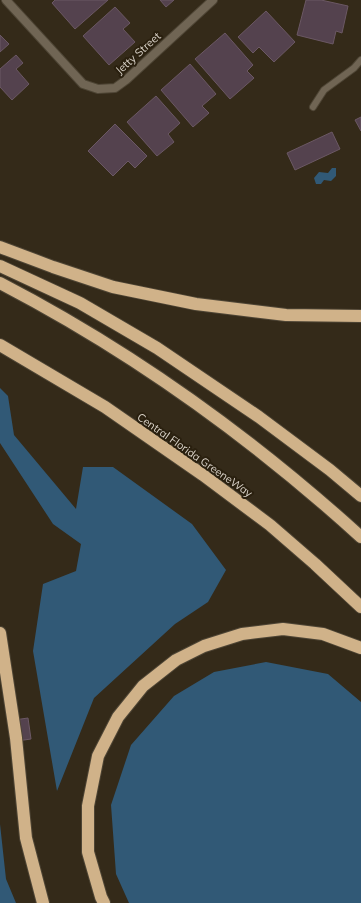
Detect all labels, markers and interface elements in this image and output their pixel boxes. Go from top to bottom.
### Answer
street label: Jetty Street [112,29,164,77]
street label: Central Florida GreeneWay [135,410,255,500]

